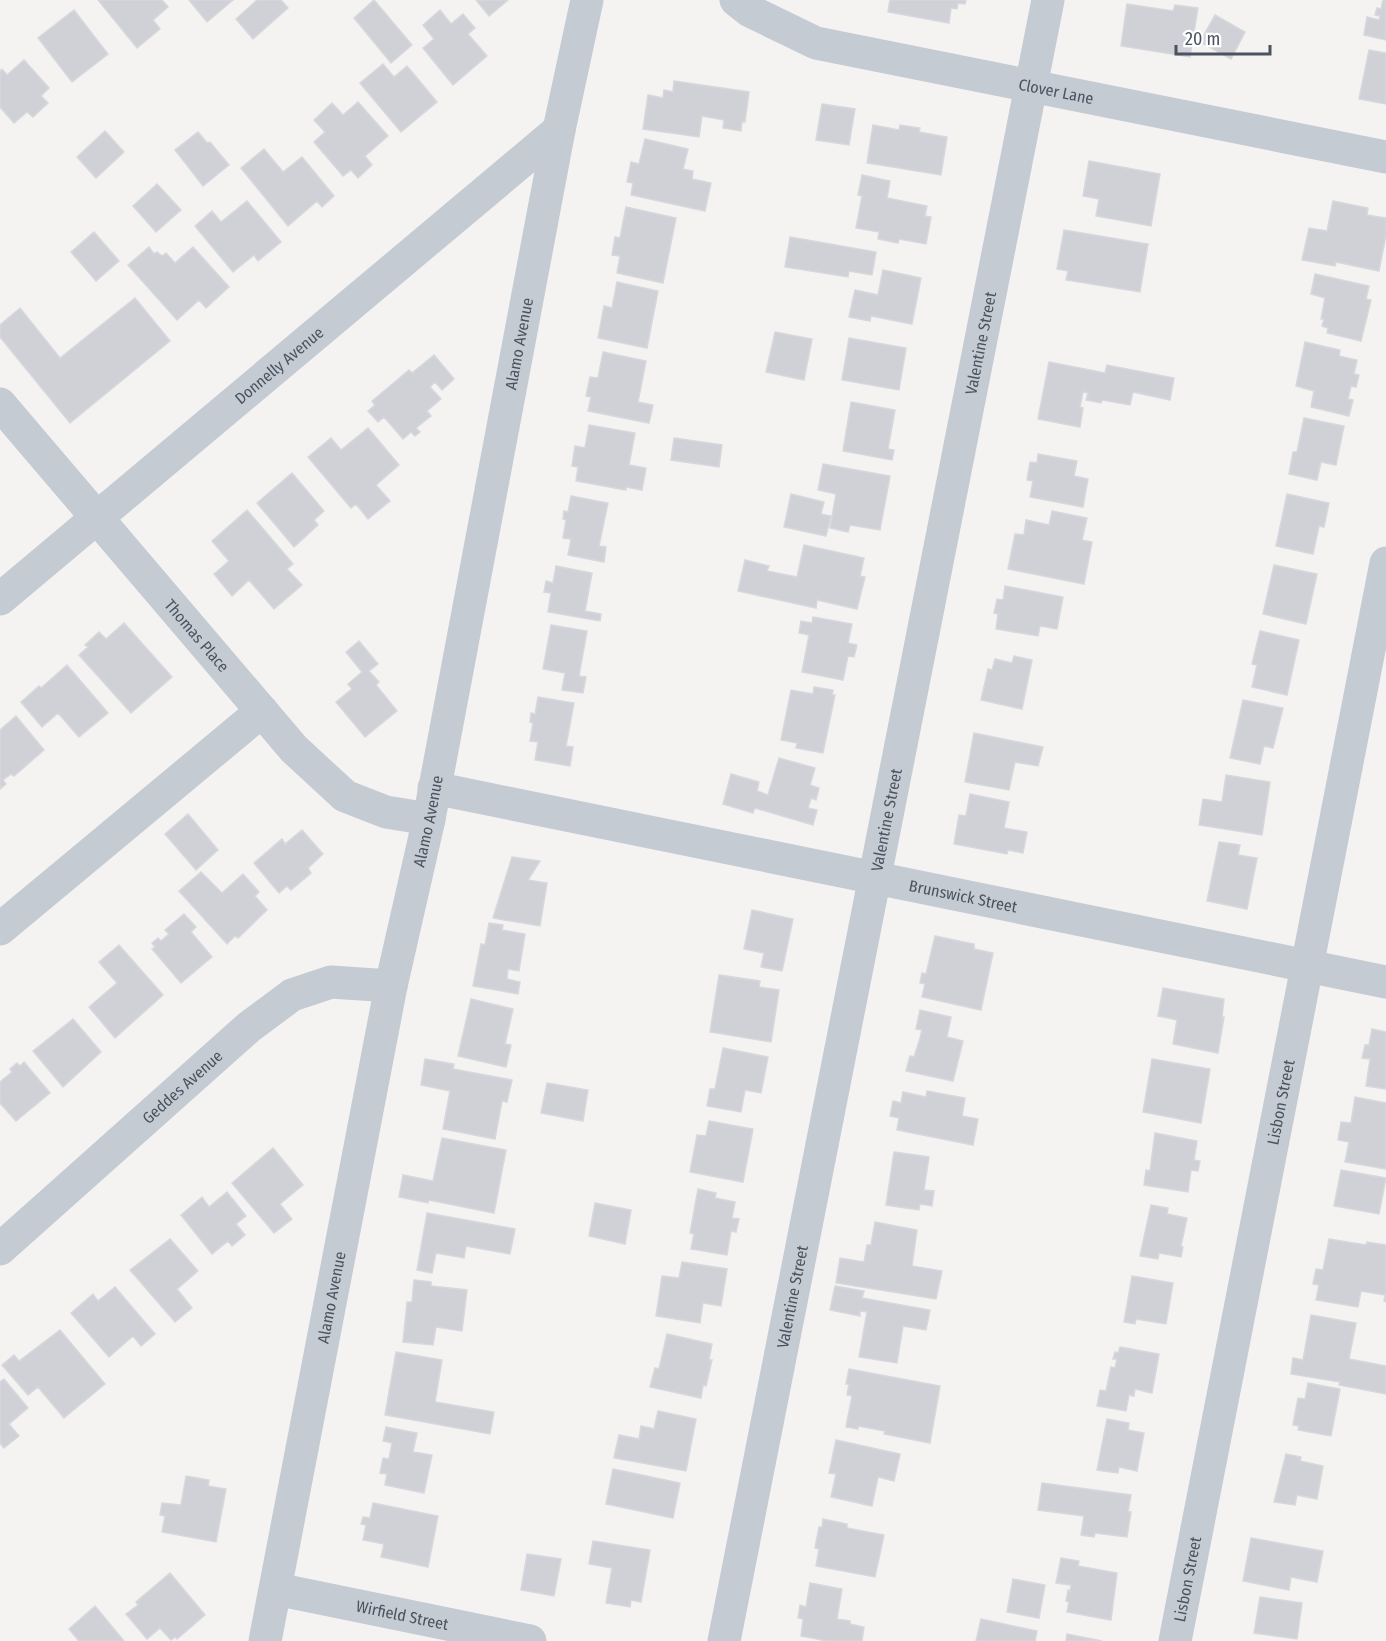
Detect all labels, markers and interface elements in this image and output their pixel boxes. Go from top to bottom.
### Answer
scale bar [1176,18,1270,56]
text: 20 m [1185,28,1220,50]
street label: Clover Lane [1017,75,1095,108]
street label: Valentine Street [961,289,1000,396]
street label: Alamo Avenue [501,296,537,391]
street label: Donnelly Avenue [231,323,327,408]
street label: Thomas Place [161,595,233,676]
street label: Valentine Street [867,766,906,873]
street label: Alamo Avenue [409,774,447,869]
street label: Brunswick Street [907,876,1020,917]
street label: Geddes Avenue [138,1046,226,1128]
street label: Lisbon Street [1263,1057,1299,1147]
street label: Valentine Street [773,1243,812,1350]
street label: Alamo Avenue [313,1250,350,1345]
street label: Lisbon Street [1170,1534,1205,1624]
street label: Wirfield Street [354,1597,451,1634]

